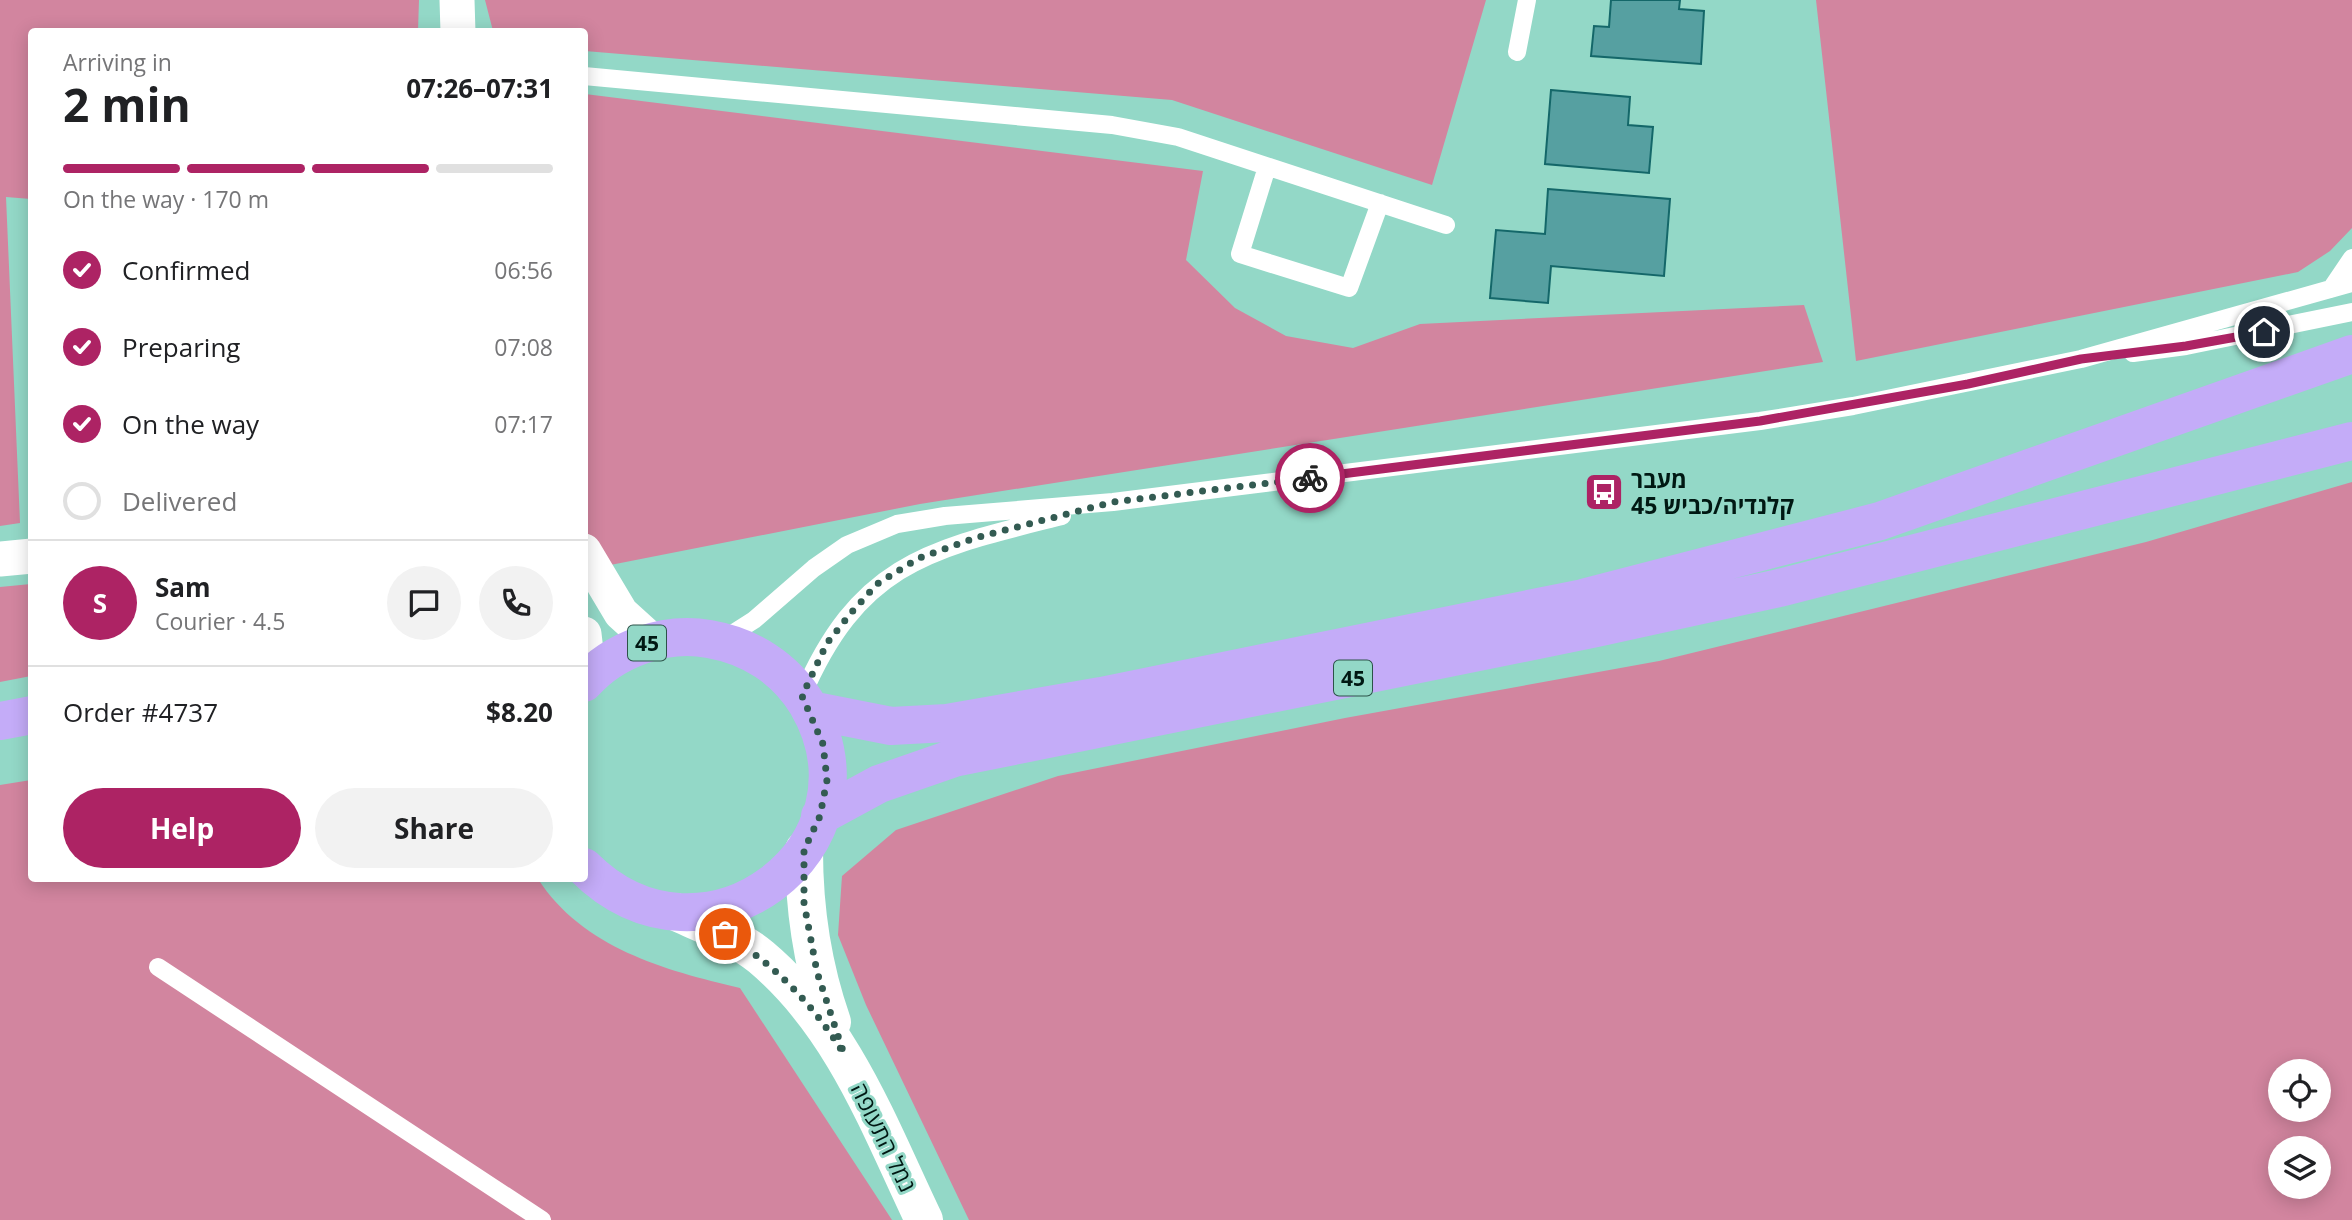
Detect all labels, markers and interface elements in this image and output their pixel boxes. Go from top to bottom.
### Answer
text: Arriving in [63,46,172,78]
text: 07:26–07:31 [406,70,553,106]
text: 2 min [63,73,191,135]
text: On the way · 170 m [63,183,269,215]
icon: check [63,251,101,289]
text: Confirmed [122,252,250,288]
text: 06:56 [494,254,553,286]
pin [2234,302,2294,362]
icon: home [2245,313,2283,351]
icon: check [63,328,101,366]
text: Preparing [122,329,240,365]
text: 07:08 [494,331,553,363]
icon: check [63,405,101,443]
text: On the way [122,406,259,442]
text: 07:17 [494,408,553,440]
courier [1275,443,1345,513]
icon: bike [1291,459,1329,497]
place label: מעבר קלנדיה/כביש 45 [1631,463,1794,521]
bus stop icon: מעבר קלנדיה/כביש 45 [1583,471,1625,513]
text: Delivered [122,483,237,519]
button: chat [387,566,461,640]
button: phone [479,566,553,640]
text: Sam [155,569,211,605]
text: S [93,585,107,621]
text: Courier · 4.5 [155,605,285,637]
road number: 45 [628,626,666,660]
road number: 45 [1334,660,1372,696]
text: Order #4737 [63,694,218,730]
text: $8.20 [486,694,553,730]
button: Help [63,788,301,868]
button: Share [315,788,553,868]
pin [695,904,755,964]
icon: bag [706,915,744,953]
map controls [2268,1059,2331,1199]
button: locate [2268,1059,2331,1122]
street label: נמל התעופה [844,1077,924,1197]
button: layers [2268,1136,2331,1199]

